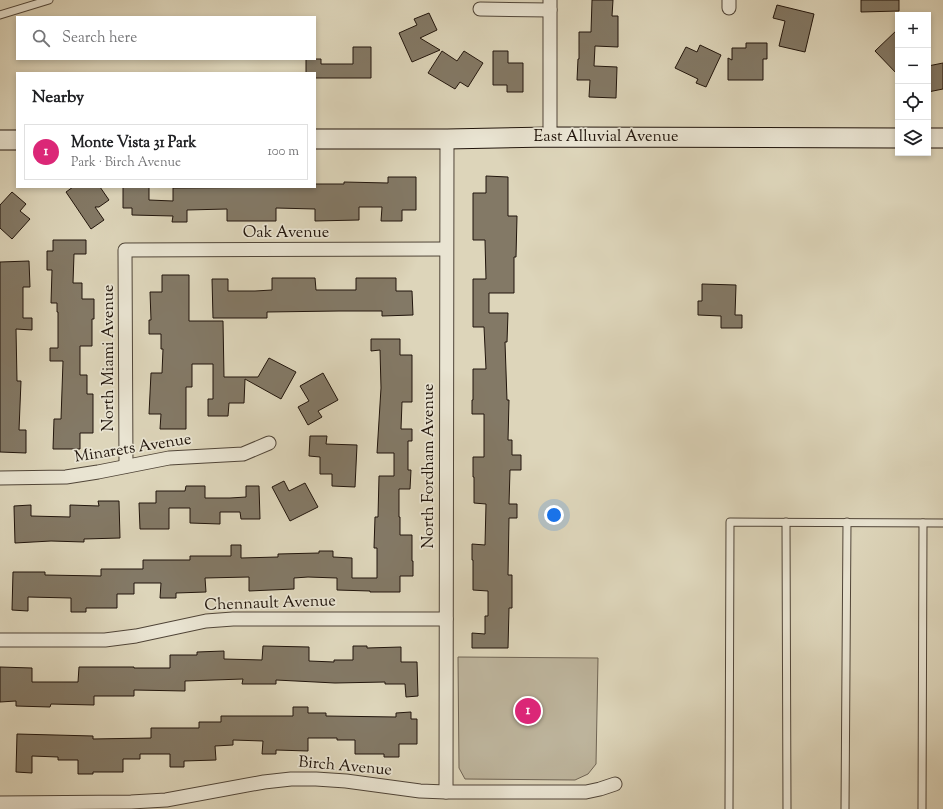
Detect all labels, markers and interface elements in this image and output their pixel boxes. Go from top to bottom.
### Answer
map controls [895,12,931,156]
button: + [895,12,931,48]
search box [16,16,316,60]
icon: search [30,27,52,49]
text: Search here [62,28,137,49]
button: − [895,48,931,84]
button: locate [895,84,931,120]
text: Nearby [32,86,84,110]
button: layers [895,120,931,156]
street label: East Alluvial Avenue [534,126,678,149]
text: Monte Vista 31 Park [71,133,196,154]
text: 1 [44,143,48,161]
text: 100 m [267,143,299,161]
text: Park · Birch Avenue [71,154,181,172]
street label: Oak Avenue [243,222,329,245]
street label: North Miami Avenue [98,285,121,431]
street label: North Fordham Avenue [418,384,441,548]
street label: Minarets Avenue [73,428,193,470]
your location [544,505,564,525]
street label: Chennault Avenue [204,590,336,618]
pin: 1 [515,696,541,726]
street label: Birch Avenue [297,751,393,783]

